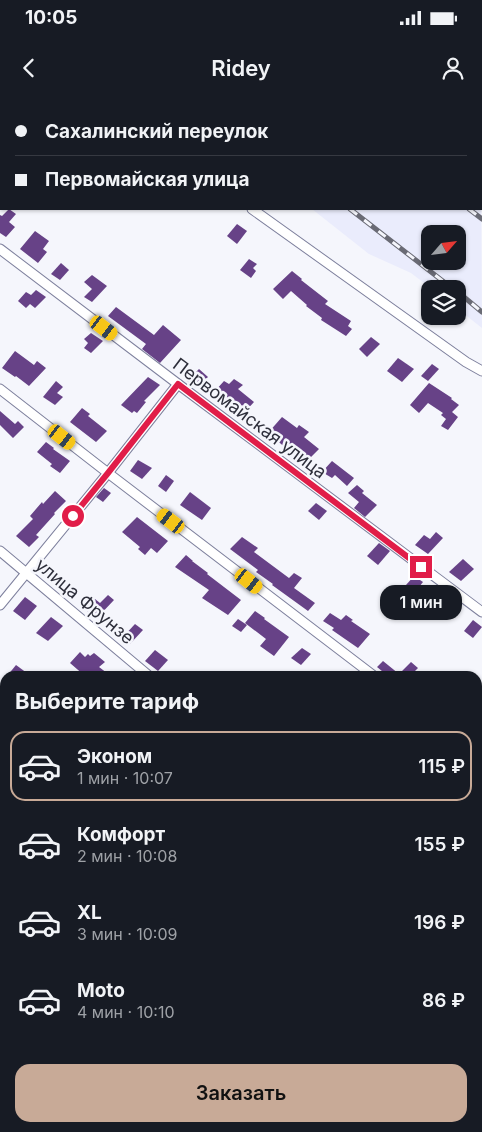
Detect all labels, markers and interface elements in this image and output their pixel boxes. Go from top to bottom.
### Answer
text: 10:05 [25,6,77,29]
icon: back [15,54,43,82]
icon: person [439,54,467,82]
text: Ridey [211,55,271,81]
text: Сахалинский переулок [45,120,268,143]
text: Первомайская улица [45,168,250,191]
north arrow [421,225,466,270]
map controls [421,225,466,325]
button: layers [421,280,466,325]
car [87,313,120,343]
street label: Первомайская улица [169,353,331,483]
car [45,422,78,452]
route start [62,505,84,527]
car [154,506,187,536]
street label: улица Фрунзе [32,554,138,648]
route end [410,556,432,578]
car [232,566,265,596]
callout: 1 мин [380,584,462,620]
text: 1 мин [399,592,443,612]
text: Выберите тариф [15,688,199,714]
icon: car [17,744,62,789]
text: Эконом [77,745,152,768]
text: 115 ₽ [418,755,465,778]
text: 1 мин · 10:07 [77,768,173,788]
icon: car [17,822,62,867]
text: Комфорт [77,823,165,846]
text: 155 ₽ [414,833,465,856]
text: 2 мин · 10:08 [77,846,177,866]
icon: car [17,900,62,945]
text: XL [77,901,102,924]
text: 196 ₽ [414,911,465,934]
text: 3 мин · 10:09 [77,924,177,944]
icon: car [17,978,62,1023]
text: Moto [77,979,125,1002]
text: 86 ₽ [422,989,465,1012]
text: 4 мин · 10:10 [77,1002,175,1022]
button: Заказать [15,1064,467,1122]

